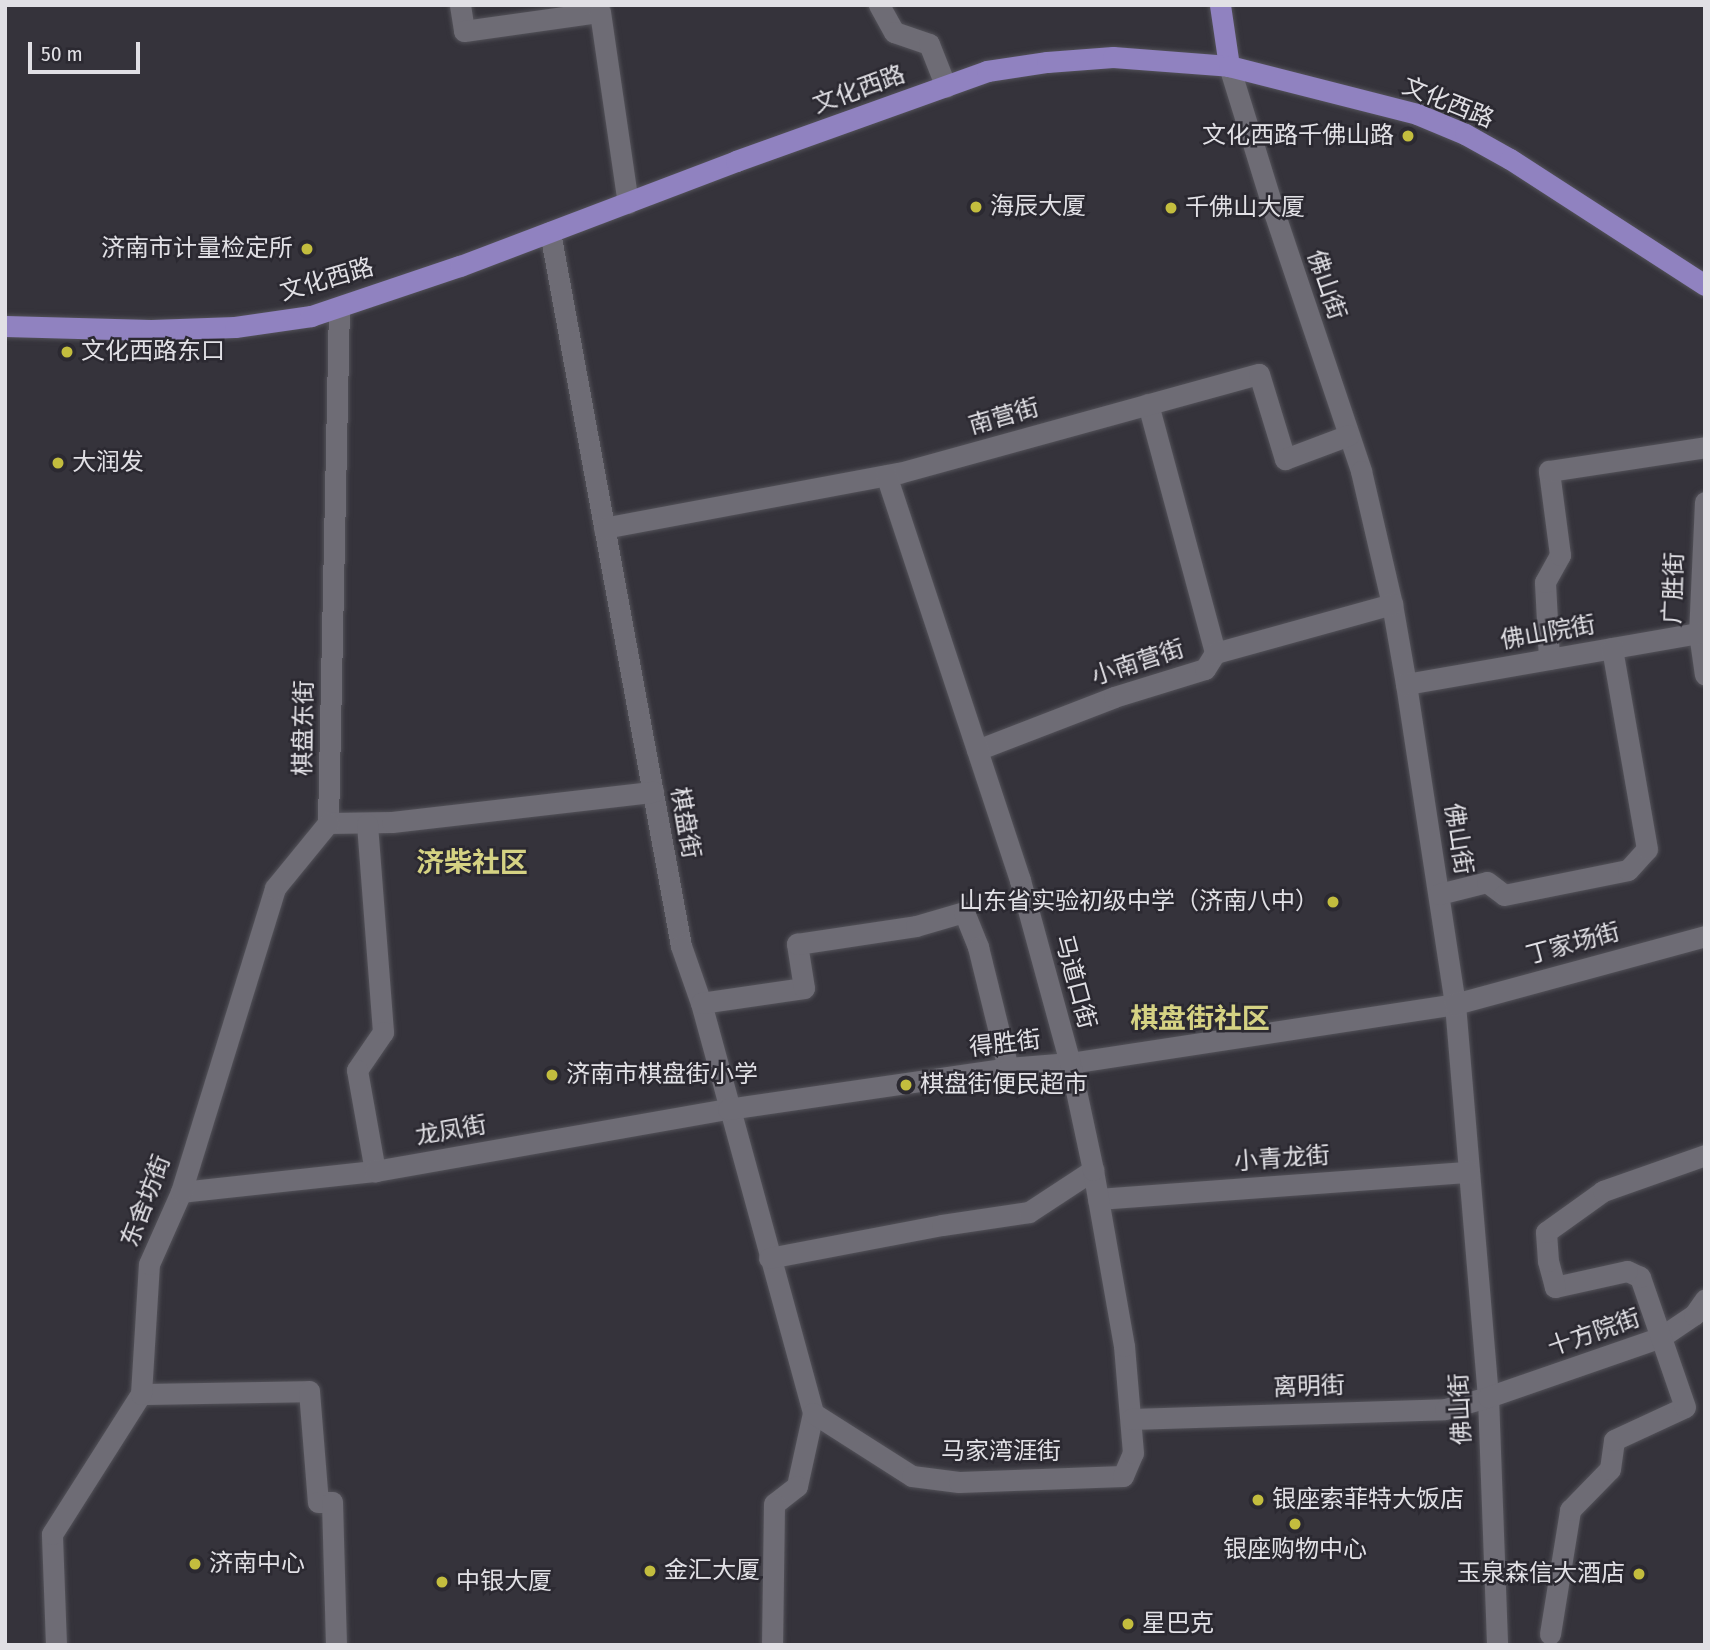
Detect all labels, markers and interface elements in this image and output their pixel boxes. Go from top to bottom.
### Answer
scale bar [32,28,144,72]
text: 50 m [41,41,83,67]
street label: 文化西路 [809,60,909,120]
street label: 文化西路 [1398,72,1498,134]
place label: 文化西路千佛山路 [1202,122,1394,150]
marker: 文化西路千佛山路 [1400,128,1416,144]
place label: 海辰大厦 [990,193,1086,221]
place label: 千佛山大厦 [1185,194,1305,222]
marker: 海辰大厦 [968,199,984,215]
marker: 千佛山大厦 [1163,200,1179,216]
place label: 济南市计量检定所 [101,235,293,263]
marker: 济南市计量检定所 [299,241,315,257]
street label: 佛山街 [1301,246,1351,324]
street label: 文化西路 [277,253,377,307]
place label: 文化西路东口 [81,338,225,366]
marker: 文化西路东口 [59,344,75,360]
street label: 南营街 [965,393,1043,441]
place label: 大润发 [72,449,144,477]
marker: 大润发 [50,455,66,471]
street label: 广胜街 [1658,552,1690,624]
street label: 佛山院街 [1498,610,1598,656]
street label: 小南营街 [1088,634,1188,692]
street label: 棋盘东街 [289,680,319,776]
street label: 棋盘街 [665,785,705,861]
street label: 佛山街 [1438,801,1478,877]
district label: 济柴社区 [416,846,528,880]
place label: 山东省实验初级中学（济南八中） [959,888,1319,916]
marker: 山东省实验初级中学（济南八中） [1325,894,1341,910]
street label: 丁家场街 [1523,918,1623,970]
street label: 马道口街 [1049,932,1101,1032]
district label: 棋盘街社区 [1130,1002,1270,1036]
street label: 得胜街 [968,1025,1042,1063]
place label: 济南市棋盘街小学 [566,1061,758,1089]
marker: 济南市棋盘街小学 [544,1067,560,1083]
place label: 棋盘街便民超市 [920,1071,1088,1099]
marker: 棋盘街便民超市 [898,1077,914,1093]
street label: 龙凤街 [413,1111,489,1151]
street label: 小青龙街 [1233,1141,1331,1177]
street label: 东舍坊街 [115,1151,177,1251]
street label: 十方院街 [1544,1304,1644,1362]
street label: 离明街 [1273,1371,1345,1403]
street label: 佛山街 [1445,1372,1477,1446]
street label: 马家湾涯街 [941,1438,1061,1466]
place label: 银座索菲特大饭店 [1272,1486,1464,1514]
marker: 银座索菲特大饭店 [1250,1492,1266,1508]
marker: 银座购物中心 [1287,1516,1303,1532]
place label: 银座购物中心 [1223,1536,1367,1564]
place label: 济南中心 [209,1550,305,1578]
marker: 济南中心 [187,1556,203,1572]
place label: 金汇大厦 [664,1557,760,1585]
place label: 玉泉森信大酒店 [1457,1560,1625,1588]
marker: 金汇大厦 [642,1563,658,1579]
marker: 玉泉森信大酒店 [1631,1566,1647,1582]
place label: 中银大厦 [456,1568,552,1596]
marker: 中银大厦 [434,1574,450,1590]
place label: 星巴克 [1142,1610,1214,1638]
marker: 星巴克 [1120,1616,1136,1632]

